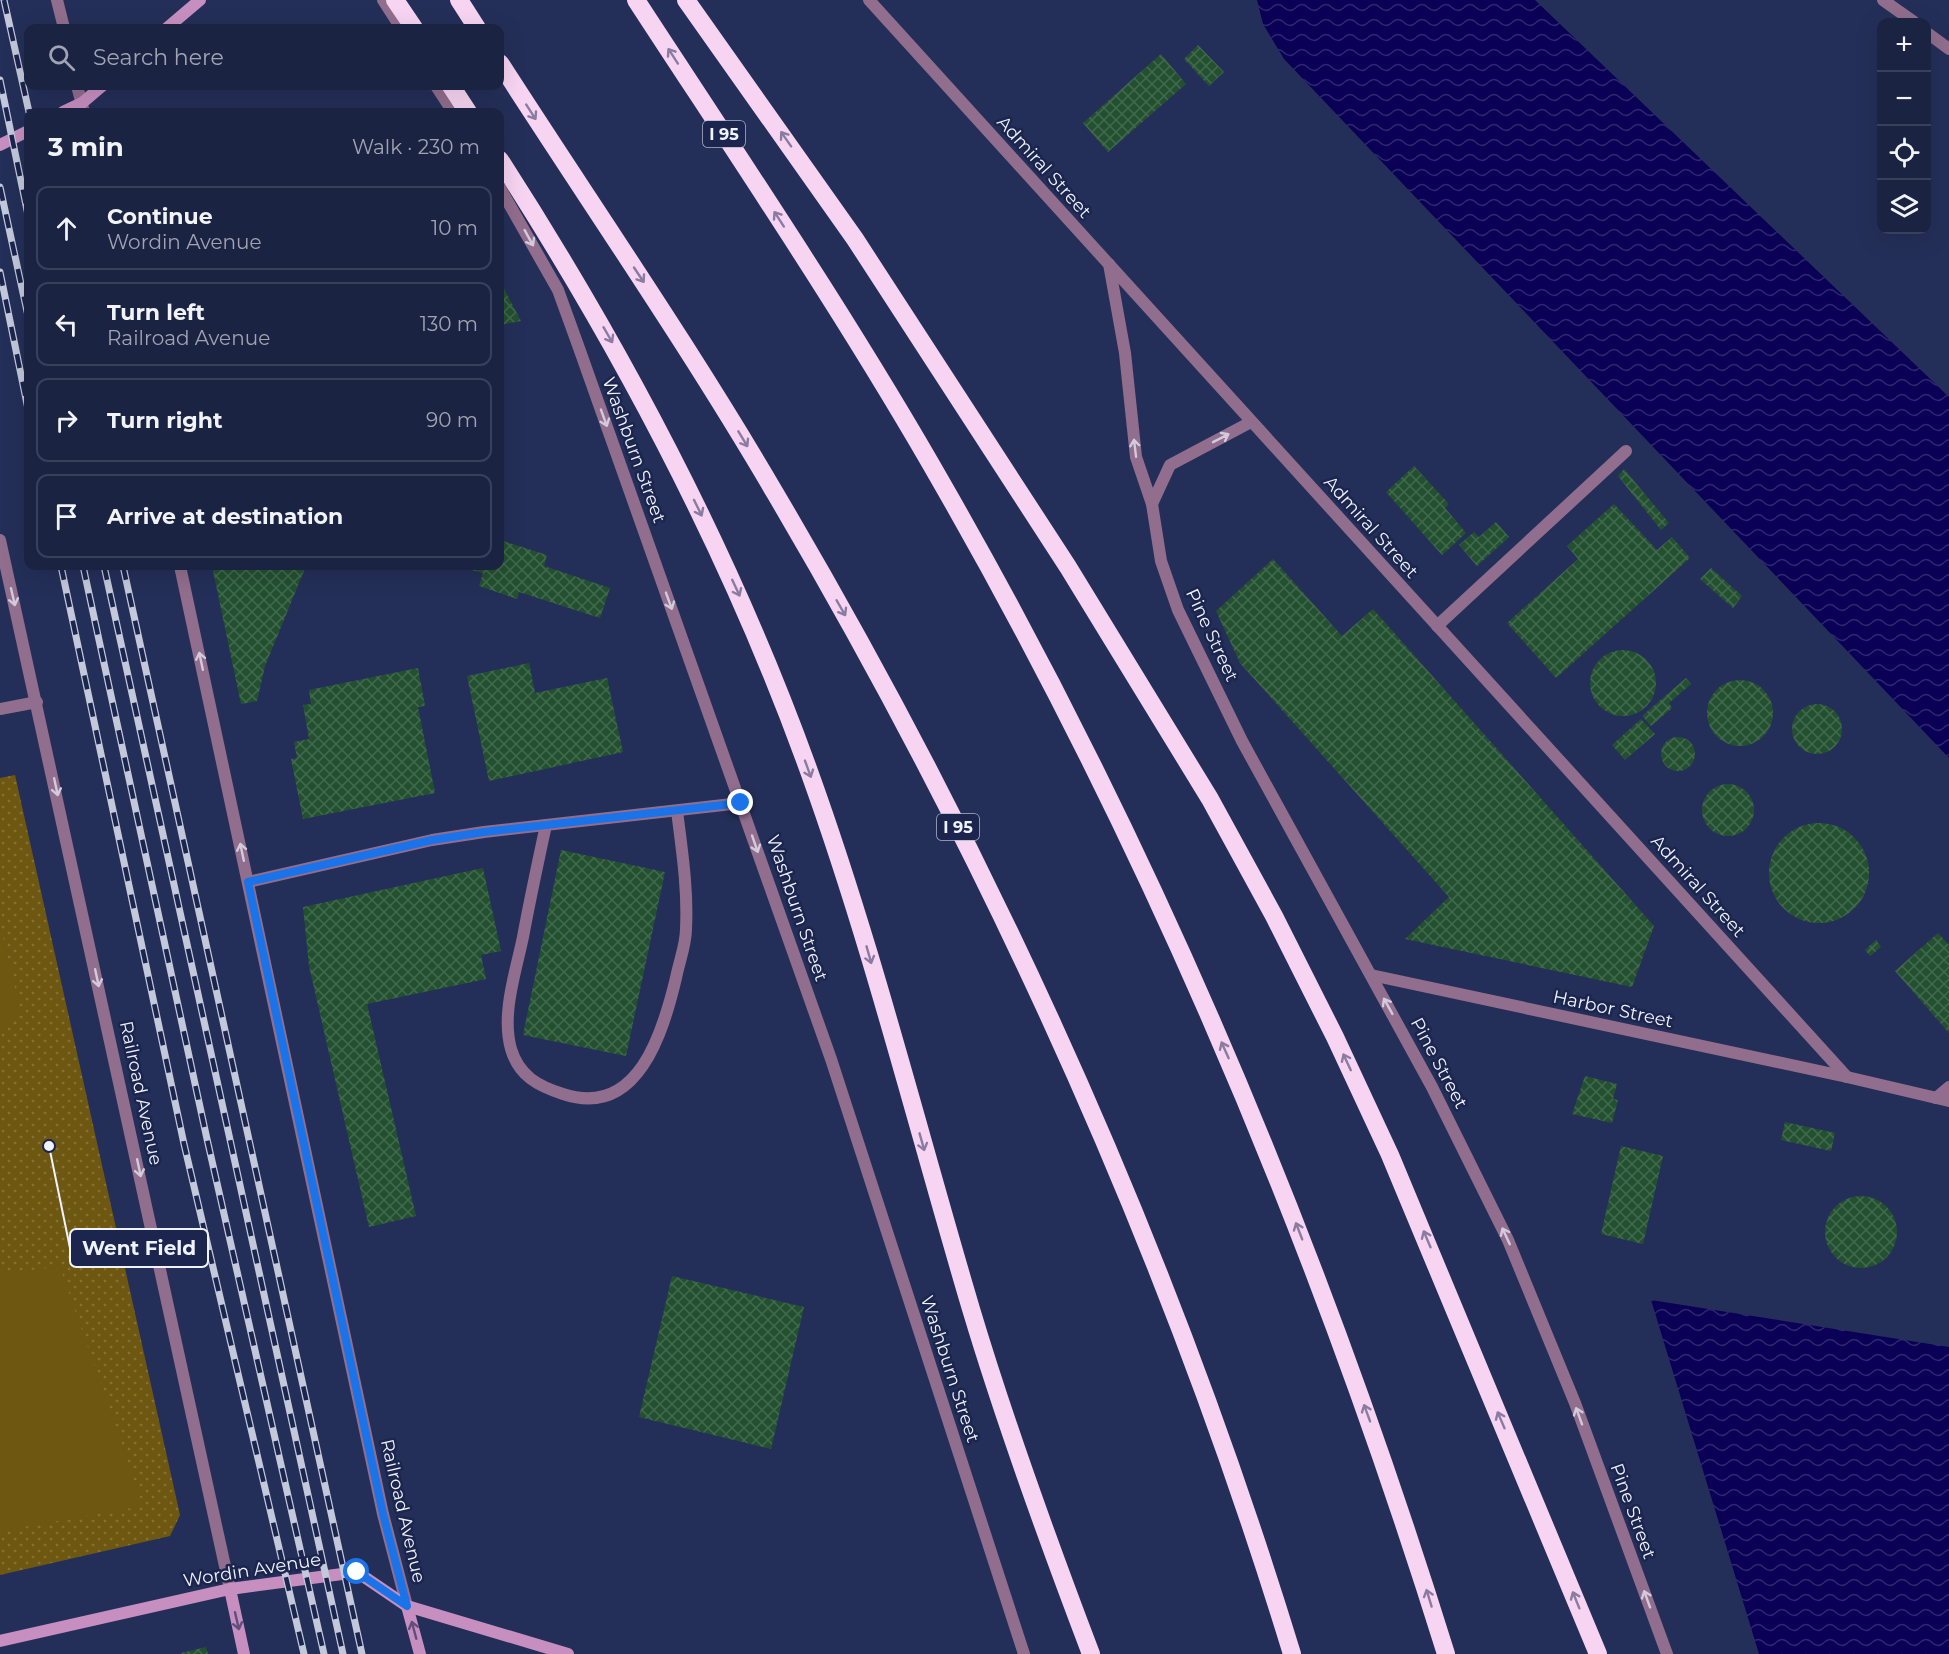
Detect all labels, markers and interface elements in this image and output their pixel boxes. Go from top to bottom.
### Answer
map controls [1877,18,1931,234]
button: + [1877,18,1931,72]
search box [24,24,504,90]
icon: search [45,41,78,74]
text: Search here [93,44,224,71]
one-way arrow [667,48,679,65]
button: − [1877,72,1931,126]
one-way arrow [526,103,538,120]
street label: Admiral Street [992,111,1096,223]
road number: I 95 [703,121,745,147]
button: locate [1877,126,1931,180]
text: 3 min [48,131,124,163]
one-way arrow [780,132,792,148]
text: Walk · 230 m [352,135,480,159]
button: layers [1877,180,1931,234]
text: Continue [107,203,213,230]
one-way arrow [773,211,785,228]
icon: ahead [50,212,83,245]
text: 10 m [431,216,478,240]
one-way arrow [524,229,536,246]
text: Wordin Avenue [107,230,262,254]
one-way arrow [632,266,645,283]
text: Turn left [107,299,205,326]
icon: left [50,308,83,341]
text: 130 m [420,312,478,336]
text: Railroad Avenue [107,326,270,350]
one-way arrow [602,326,614,343]
street label: Washburn Street [597,374,671,526]
icon: right [50,404,83,437]
text: Turn right [107,407,222,434]
text: 90 m [426,408,478,432]
one-way arrow [599,408,610,427]
one-way arrow [738,430,750,447]
one-way arrow [1212,431,1230,443]
one-way arrow [1130,439,1141,458]
street label: Admiral Street [1319,471,1423,583]
one-way arrow [693,498,705,516]
icon: arrive [50,500,83,533]
text: Arrive at destination [107,503,343,530]
one-way arrow [732,579,743,597]
street label: Pine Street [1181,585,1243,685]
one-way arrow [8,587,20,606]
one-way arrow [664,591,675,610]
one-way arrow [835,599,847,616]
one-way arrow [195,652,206,671]
one-way arrow [804,759,815,778]
one-way arrow [51,777,62,796]
route end [727,789,753,815]
road number: I 95 [937,814,979,840]
street label: Admiral Street [1646,830,1750,942]
street label: Washburn Street [762,832,832,984]
one-way arrow [751,835,762,853]
one-way arrow [235,842,247,861]
one-way arrow [863,945,875,964]
one-way arrow [92,967,103,987]
street label: Harbor Street [1551,986,1675,1032]
one-way arrow [1382,998,1394,1015]
street label: Pine Street [1406,1014,1472,1112]
street label: Railroad Avenue [115,1019,167,1167]
one-way arrow [1218,1042,1230,1060]
one-way arrow [1340,1053,1352,1071]
one-way arrow [917,1132,929,1151]
one-way arrow [133,1158,145,1177]
one-way arrow [1293,1222,1304,1240]
one-way arrow [1499,1227,1511,1245]
callout: Went Field [70,1229,208,1267]
one-way arrow [1420,1231,1432,1249]
text: Went Field [82,1236,196,1260]
street label: Washburn Street [916,1293,984,1445]
one-way arrow [1361,1404,1372,1423]
one-way arrow [1573,1407,1584,1426]
one-way arrow [1495,1411,1506,1429]
street label: Railroad Avenue [376,1437,430,1585]
street label: Pine Street [1606,1460,1660,1562]
street label: Wordin Avenue [182,1548,323,1592]
route start [343,1558,369,1584]
one-way arrow [1423,1589,1434,1608]
one-way arrow [1640,1590,1651,1609]
one-way arrow [1570,1591,1581,1610]
one-way arrow [232,1611,243,1631]
one-way arrow [407,1621,419,1640]

